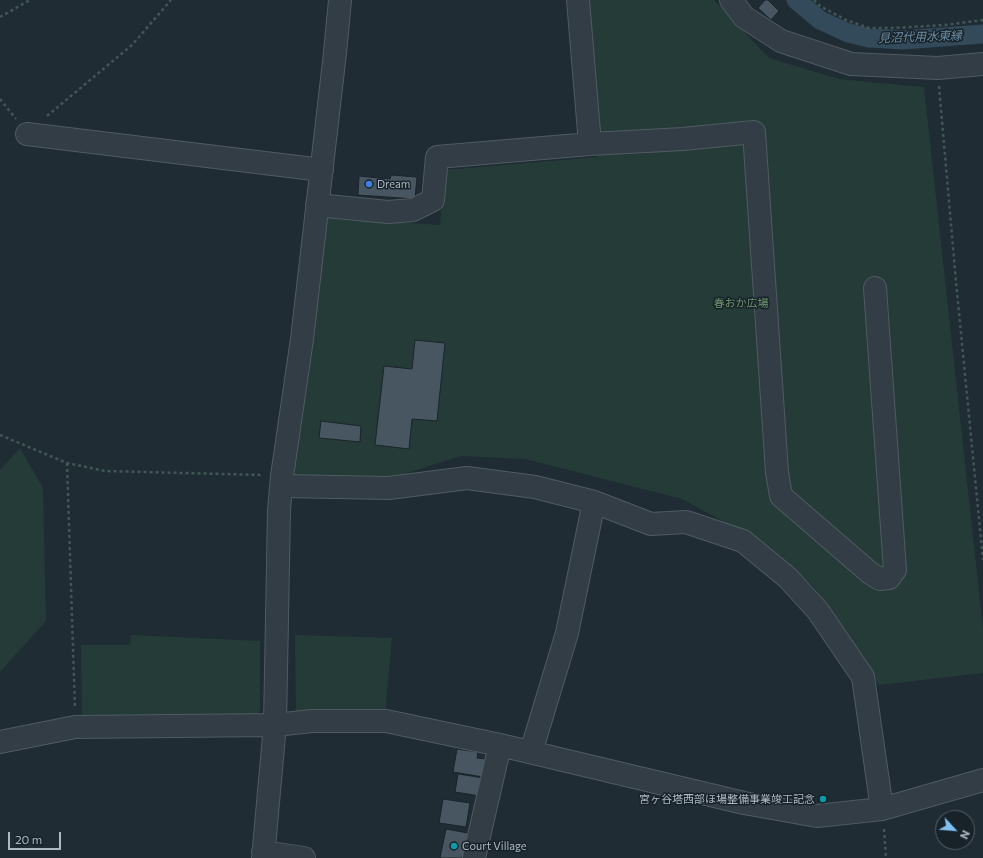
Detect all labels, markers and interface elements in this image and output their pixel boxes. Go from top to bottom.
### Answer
water label: 見沼代用水東縁 [878,28,962,46]
place label: Dream [377,177,410,191]
marker: Dream [364,179,374,189]
park label: 春おか広場 [714,296,768,310]
place label: 宮ヶ谷塔西部ほ場整備事業竣工記念 [639,792,815,806]
marker: 宮ヶ谷塔西部ほ場整備事業竣工記念 [818,794,828,804]
north arrow [935,810,975,850]
scale bar [10,824,63,850]
text: N [958,828,973,842]
text: 20 m [15,832,42,846]
place label: Court Village [462,839,527,853]
marker: Court Village [449,841,459,851]

